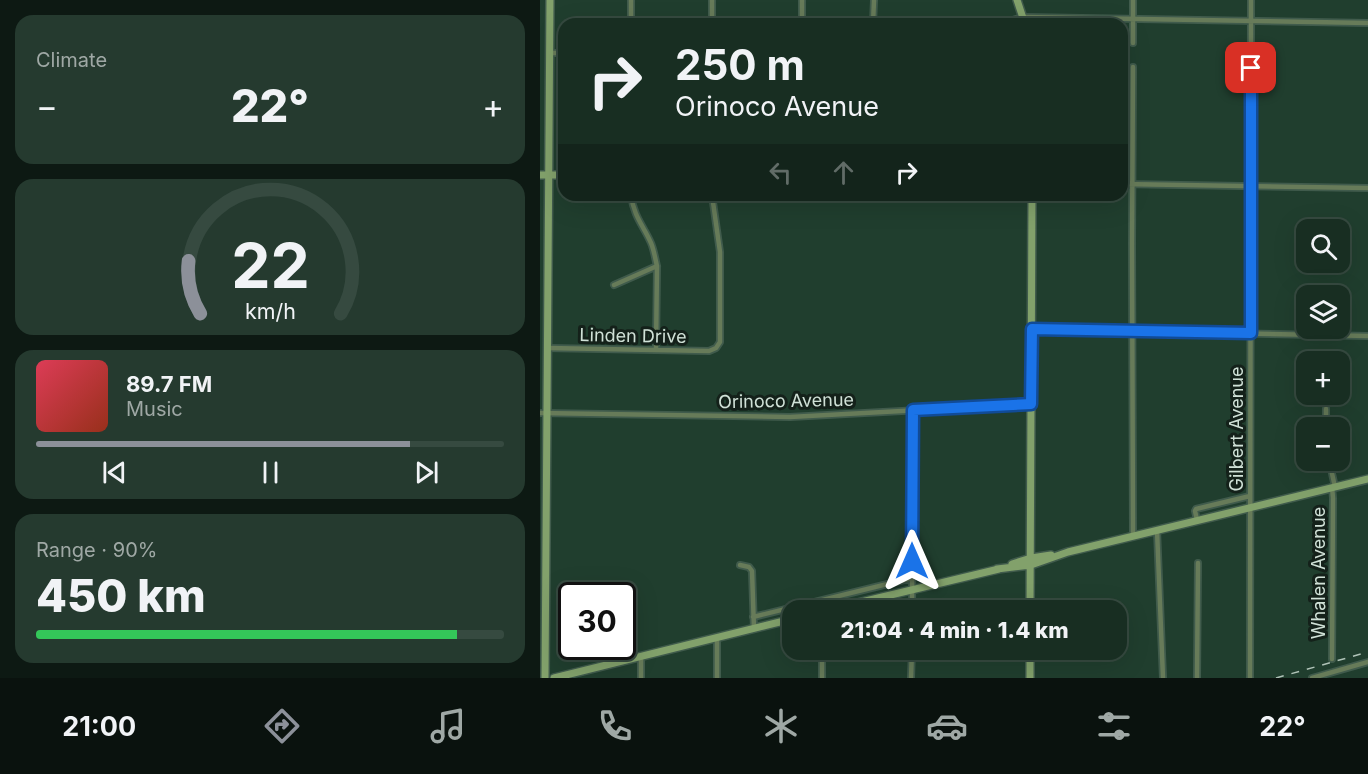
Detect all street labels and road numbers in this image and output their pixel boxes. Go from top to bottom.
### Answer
street label: Linden Drive [579,324,687,347]
street label: Gilbert Avenue [1226,367,1247,491]
street label: Orinoco Avenue [718,389,854,412]
street label: Whalen Avenue [1308,507,1329,639]

